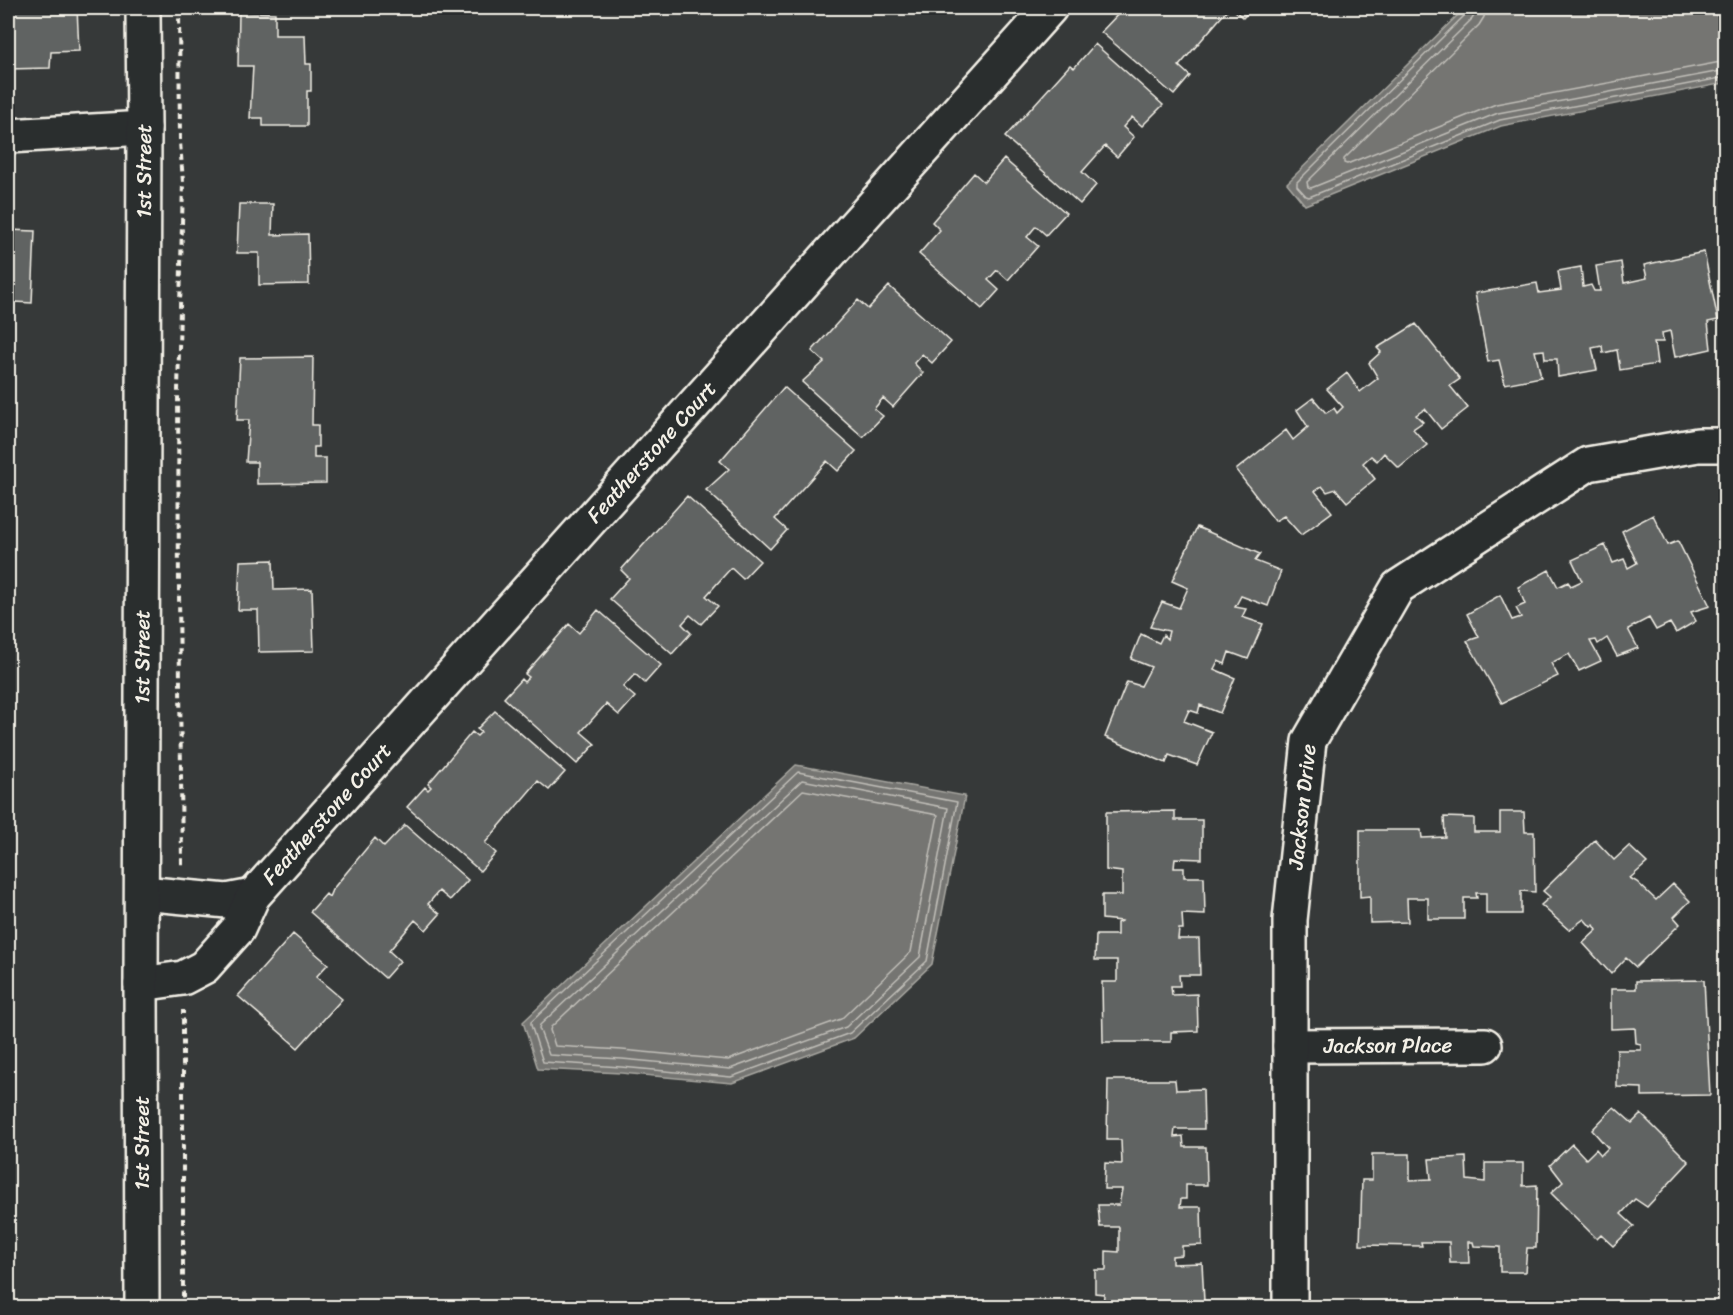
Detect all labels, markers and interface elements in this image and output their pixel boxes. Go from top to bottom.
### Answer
street label: 1st Street [125,124,163,218]
street label: Featherstone Court [577,372,726,532]
street label: 1st Street [123,610,161,704]
street label: Featherstone Court [252,733,402,894]
street label: Jackson Drive [1276,742,1328,872]
street label: Jackson Place [1323,1026,1453,1065]
street label: 1st Street [123,1096,161,1190]

